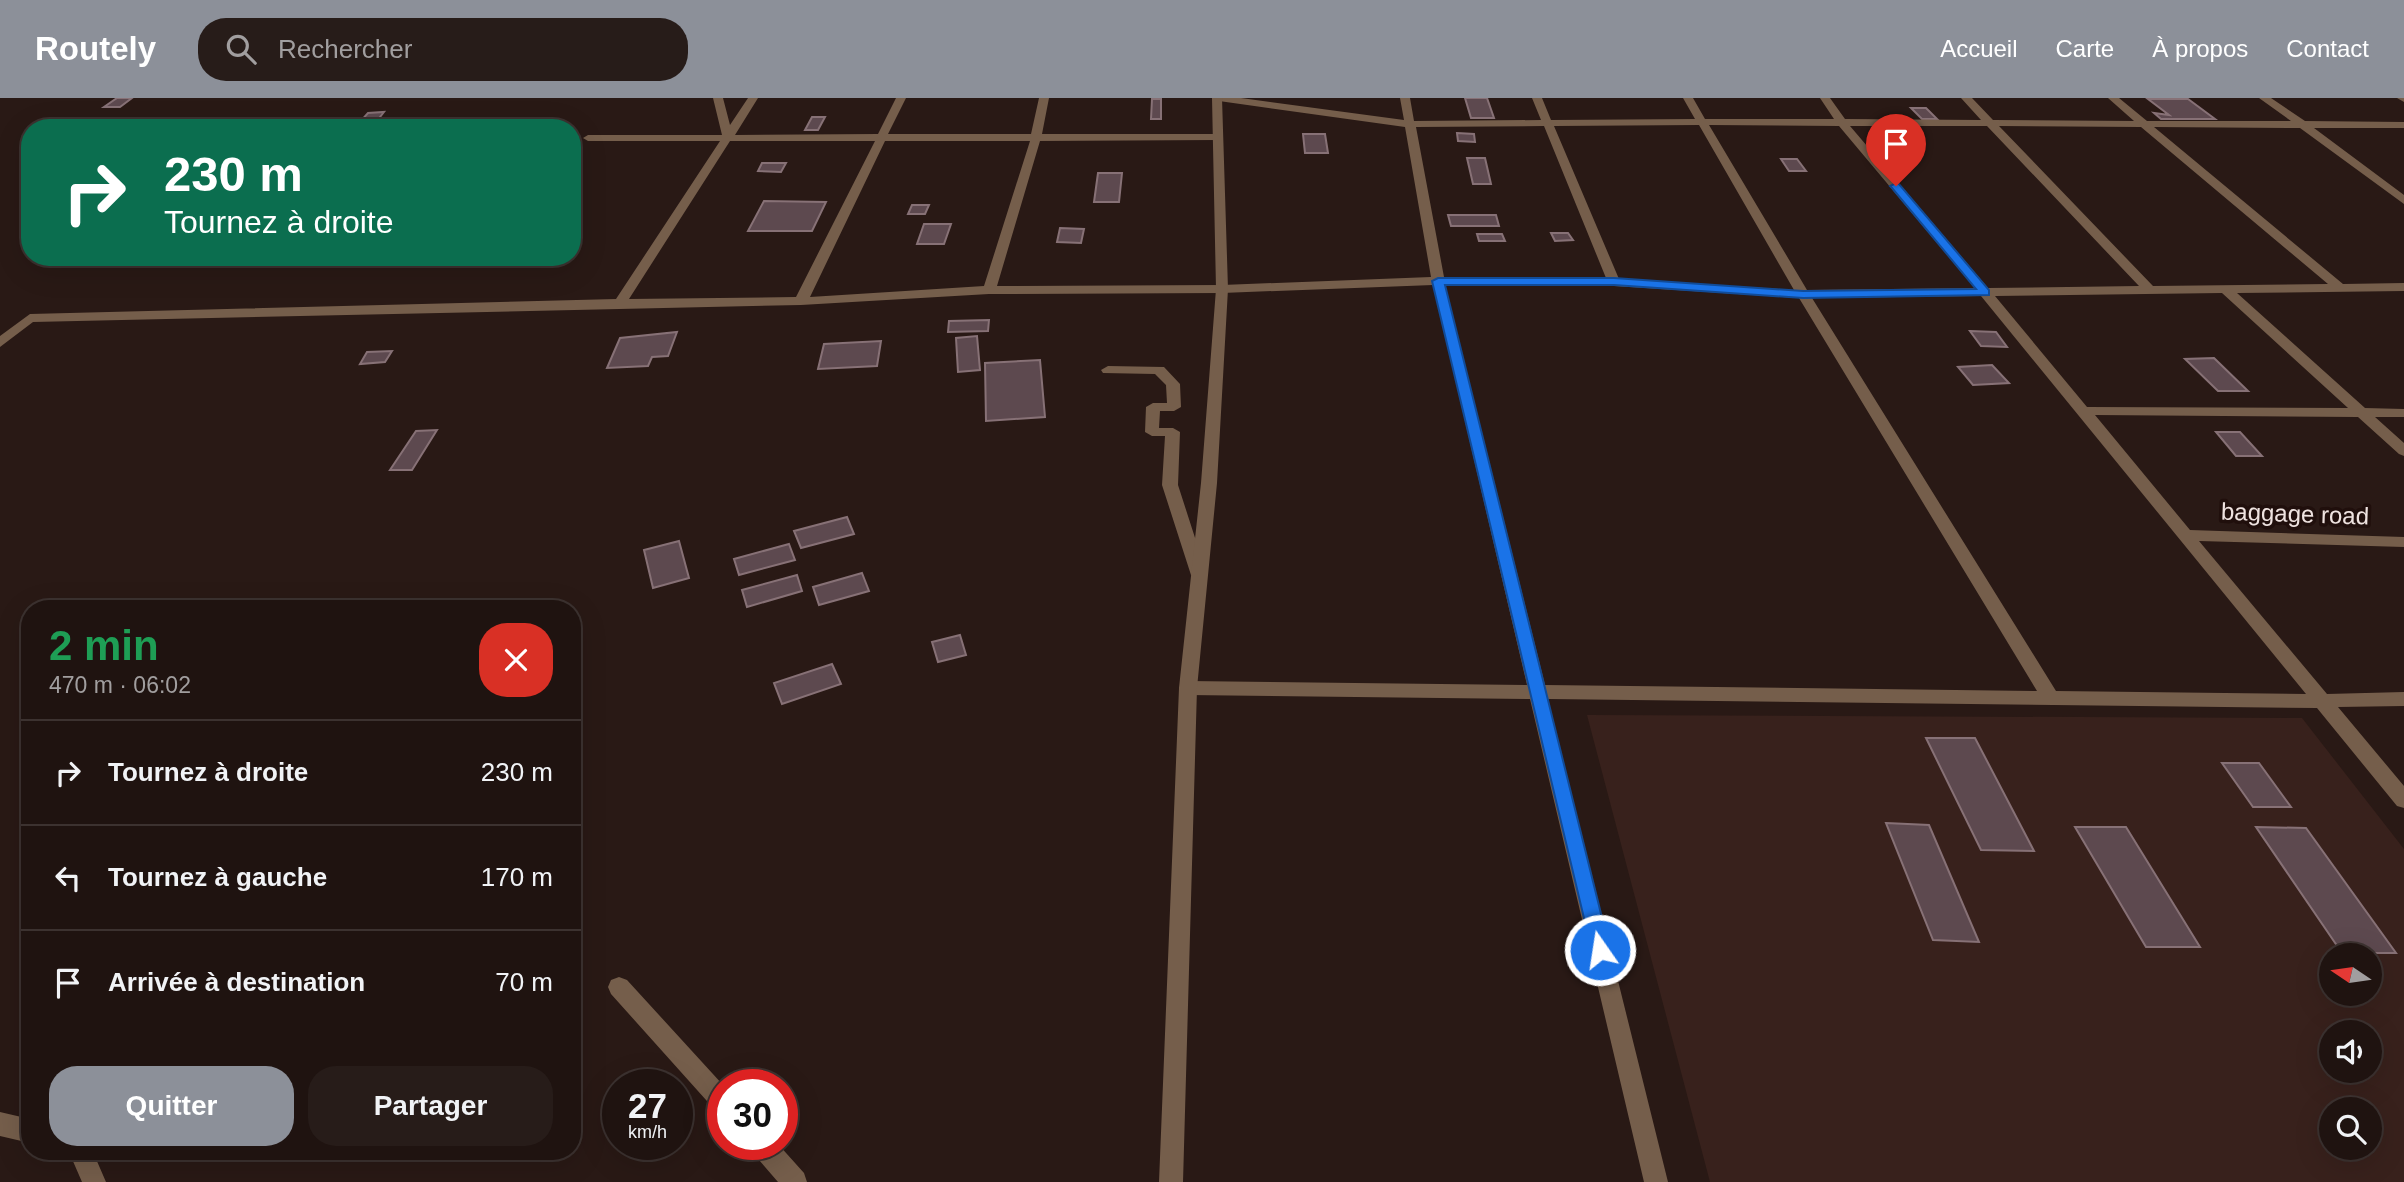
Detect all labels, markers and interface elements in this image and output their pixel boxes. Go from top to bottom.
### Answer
search box [198,18,688,81]
text: Routely [35,30,156,67]
icon: search [222,30,260,68]
text: Rechercher [278,34,412,64]
text: Accueil [1940,35,2018,62]
text: Carte [2056,35,2114,62]
text: À propos [2152,35,2248,62]
text: Contact [2286,35,2369,62]
pin [1866,114,1926,186]
icon: arrive [1877,125,1915,163]
icon: right [49,147,140,238]
text: 230 m [164,147,303,201]
text: Tournez à droite [164,204,393,240]
street label: baggage road [2221,497,2370,530]
text: 2 min [49,622,159,669]
button: close [479,623,553,697]
text: 470 m · 06:02 [49,672,191,698]
icon: right [49,754,87,792]
text: Tournez à droite [108,757,308,787]
text: 230 m [481,757,553,787]
icon: left [49,859,87,897]
text: Tournez à gauche [108,862,327,892]
text: 170 m [481,862,553,892]
position arrow [1563,913,1637,987]
north arrow [2319,943,2382,1006]
map controls [2319,943,2382,1160]
icon: arrive [49,964,87,1002]
text: Arrivée à destination [108,967,365,997]
text: 70 m [495,967,553,997]
button: sound [2319,1020,2382,1083]
button: Quitter [49,1066,294,1146]
button: Partager [308,1066,553,1146]
speed limit sign: 30 [707,1069,798,1160]
text: 27 [628,1086,667,1125]
button: search [2319,1097,2382,1160]
text: km/h [628,1122,667,1142]

